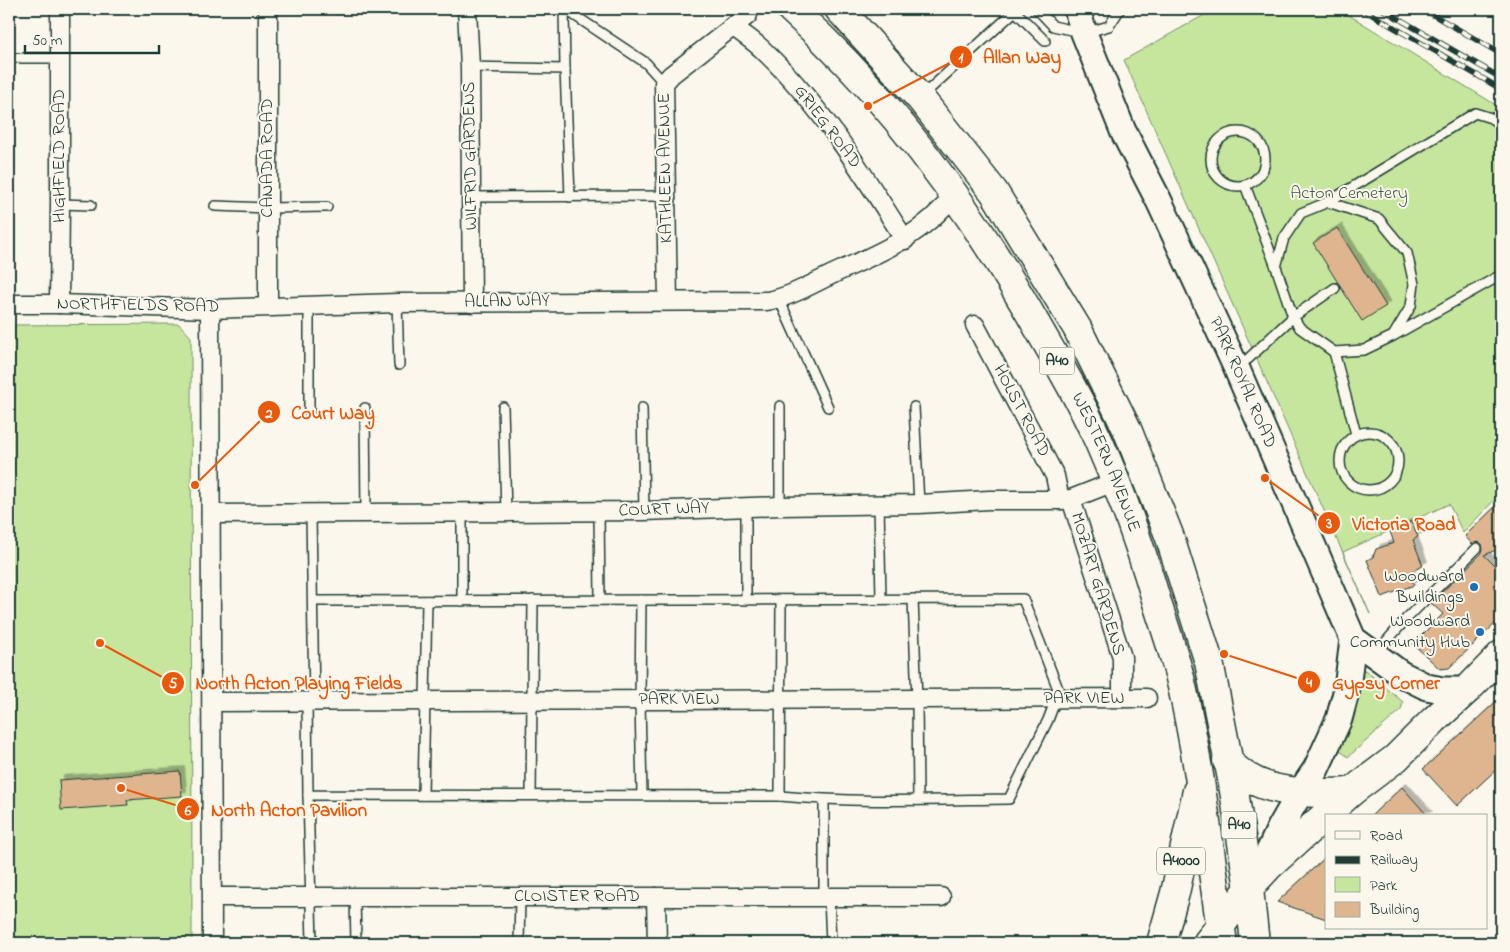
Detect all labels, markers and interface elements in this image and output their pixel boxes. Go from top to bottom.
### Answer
scale bar [25,22,159,54]
text: 50 m [32,30,63,52]
callout: Allan Way [948,40,1071,74]
text: Allan Way [983,45,1061,74]
text: 1 [959,47,964,69]
street label: GRIEG ROAD [787,80,867,174]
street label: WILFRID GARDENS [457,82,485,230]
street label: HIGHFIELD ROAD [47,89,73,223]
street label: KATHLEEN AVENUE [652,92,680,244]
street label: CANADA ROAD [255,98,281,218]
park label: Acton Cemetery [1290,181,1408,207]
street label: ALLAN WAY [464,288,551,316]
street label: NORTHFIELDS ROAD [56,292,220,320]
street label: PARK ROYAL ROAD [1202,313,1282,452]
road number: A40 [1040,348,1074,374]
street label: HOLST ROAD [986,360,1056,462]
street label: WESTERN AVENUE [1064,388,1146,536]
callout: Court Way [257,395,385,429]
text: Court Way [291,401,375,430]
text: 2 [264,403,273,425]
street label: COURT WAY [618,495,710,525]
callout: Victoria Road [1317,506,1465,540]
street label: MOZART GARDENS [1063,509,1131,659]
text: Victoria Road [1351,512,1456,539]
text: 3 [1325,513,1332,535]
place label: Woodward Buildings [1384,564,1464,612]
marker: Woodward Buildings [1468,581,1480,593]
place label: Woodward Community Hub [1350,609,1470,656]
marker: Woodward Community Hub [1474,626,1486,638]
callout: Gypsy Corner [1297,665,1449,699]
callout: North Acton Playing Fields [160,666,412,700]
text: North Acton Playing Fields [195,671,403,700]
text: Gypsy Corner [1332,671,1441,700]
text: 4 [1305,672,1313,694]
text: 5 [169,673,178,695]
street label: PARK VIEW [1043,686,1125,712]
street label: PARK VIEW [638,687,720,713]
callout: North Acton Pavilion [176,792,377,826]
text: North Acton Pavilion [211,798,367,825]
text: 6 [184,800,192,822]
road number: A40 [1222,812,1256,838]
legend [1325,814,1488,930]
text: Road [1370,825,1403,847]
road number: A4000 [1157,848,1205,874]
text: Railway [1370,849,1418,872]
text: Park [1370,875,1398,897]
street label: CLOISTER ROAD [514,884,640,910]
text: Building [1369,899,1419,922]

